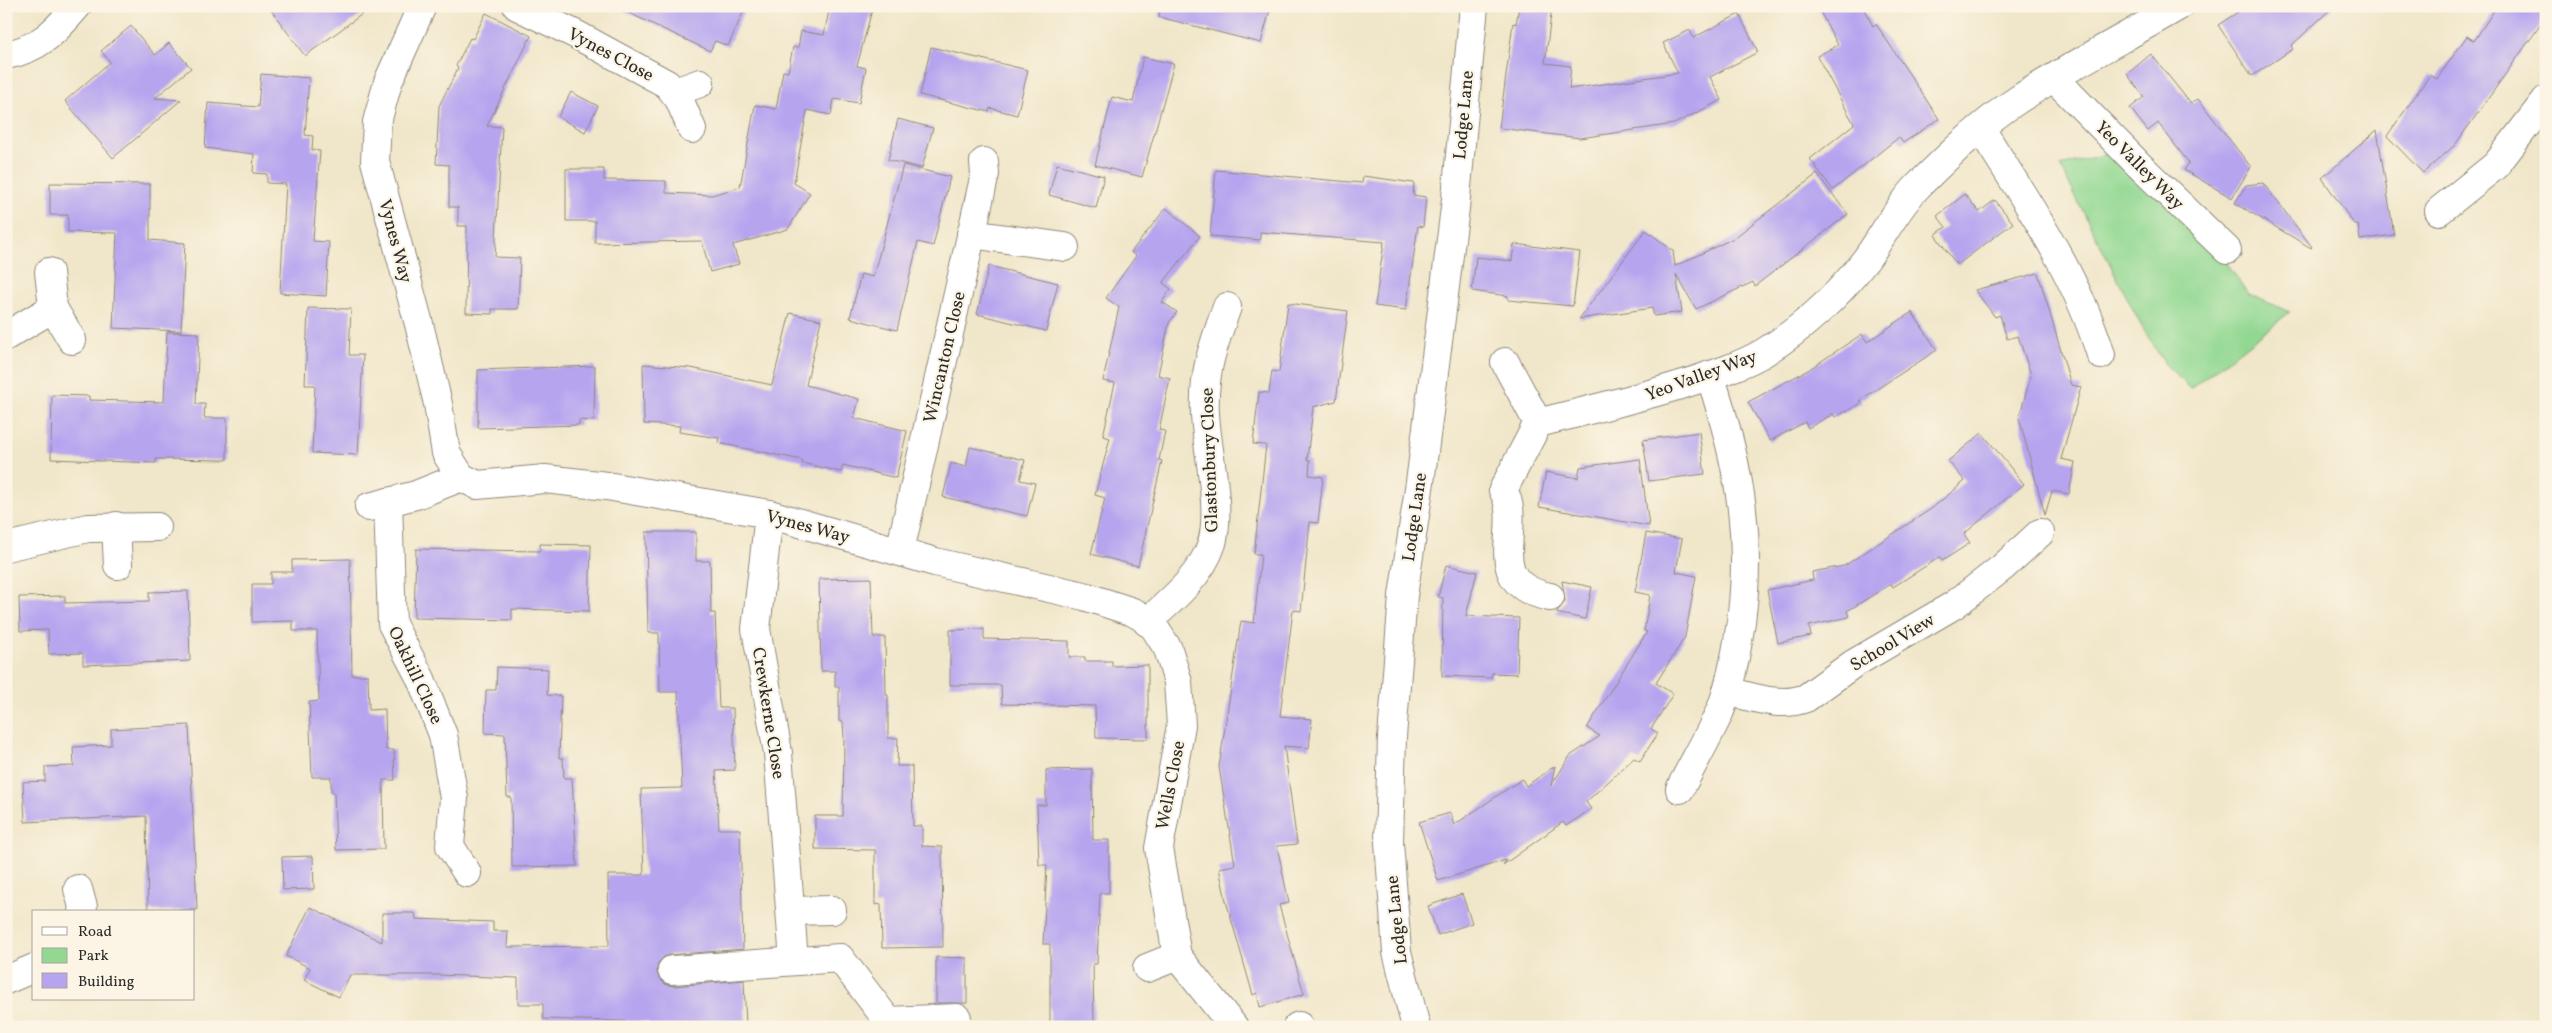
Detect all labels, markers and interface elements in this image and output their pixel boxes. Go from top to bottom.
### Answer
street label: Vynes Close [563,22,658,89]
street label: Lodge Lane [1448,69,1481,161]
street label: Yeo Valley Way [2089,116,2189,216]
street label: Vynes Way [371,197,418,286]
street label: Wincanton Close [918,289,973,426]
street label: Yeo Valley Way [1642,345,1761,408]
street label: Glastonbury Close [1195,387,1226,533]
street label: Lodge Lane [1397,471,1434,563]
street label: Vynes Way [763,504,853,551]
street label: School View [1846,608,1940,678]
street label: Oakhill Close [381,623,448,729]
street label: Crewkerne Close [745,646,790,781]
street label: Wells Close [1151,739,1192,832]
street label: Lodge Lane [1380,874,1415,966]
legend [32,910,195,1000]
text: Road [78,922,112,943]
text: Park [78,946,109,967]
text: Building [78,972,135,993]

